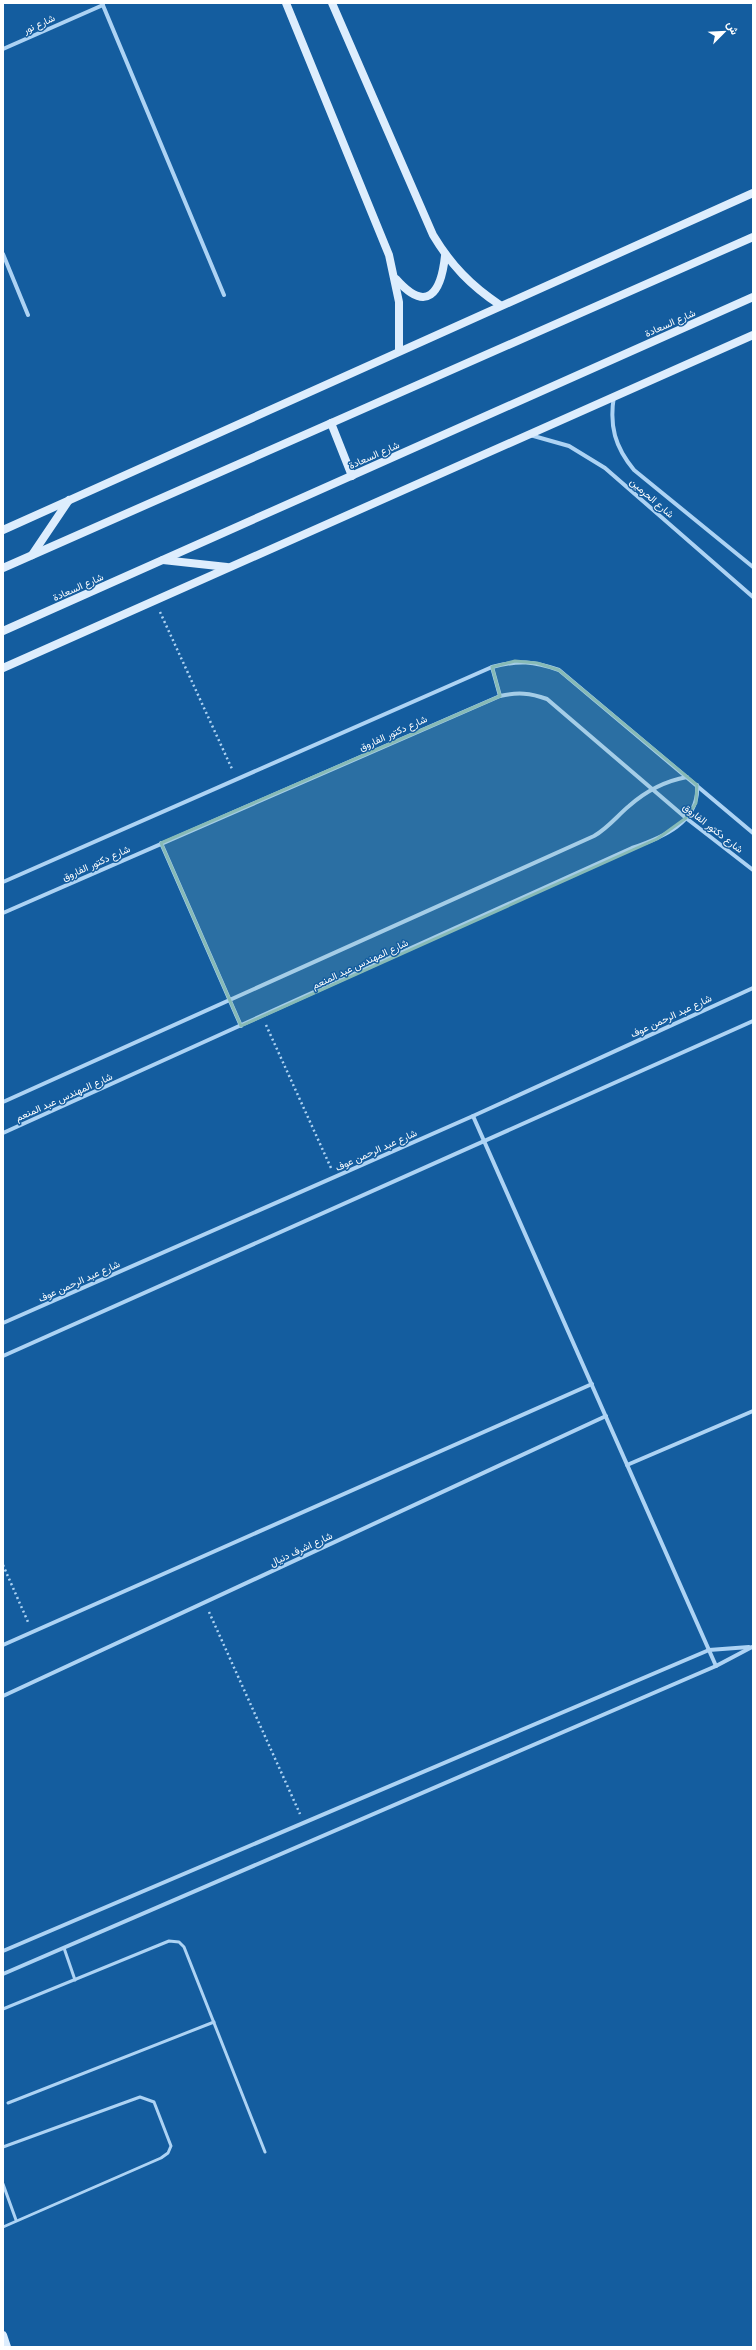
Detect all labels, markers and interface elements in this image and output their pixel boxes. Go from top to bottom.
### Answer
street label: شارع نور [20,11,57,37]
north arrow [704,12,744,52]
text: ش [724,19,742,37]
street label: شارع السعادة [643,306,697,340]
street label: شارع السعادة [347,438,401,472]
street label: شارع الحرمين [627,475,677,521]
street label: شارع السعادة [51,570,105,604]
street label: شارع دكتور الفاروق [357,712,429,754]
street label: شارع دكتور الفاروق [680,800,746,856]
street label: شارع دكتور الفاروق [60,842,132,884]
street label: شارع المهندس عبد المنعم [310,936,410,992]
street label: شارع عبد الرحمن عوف [628,991,714,1041]
street label: شارع المهندس عبد المنعم [14,1070,115,1124]
street label: شارع عبد الرحمن عوف [333,1126,419,1174]
street label: شارع عبد الرحمن عوف [36,1257,122,1305]
street label: شارع اشرف دنيال [268,1529,335,1569]

